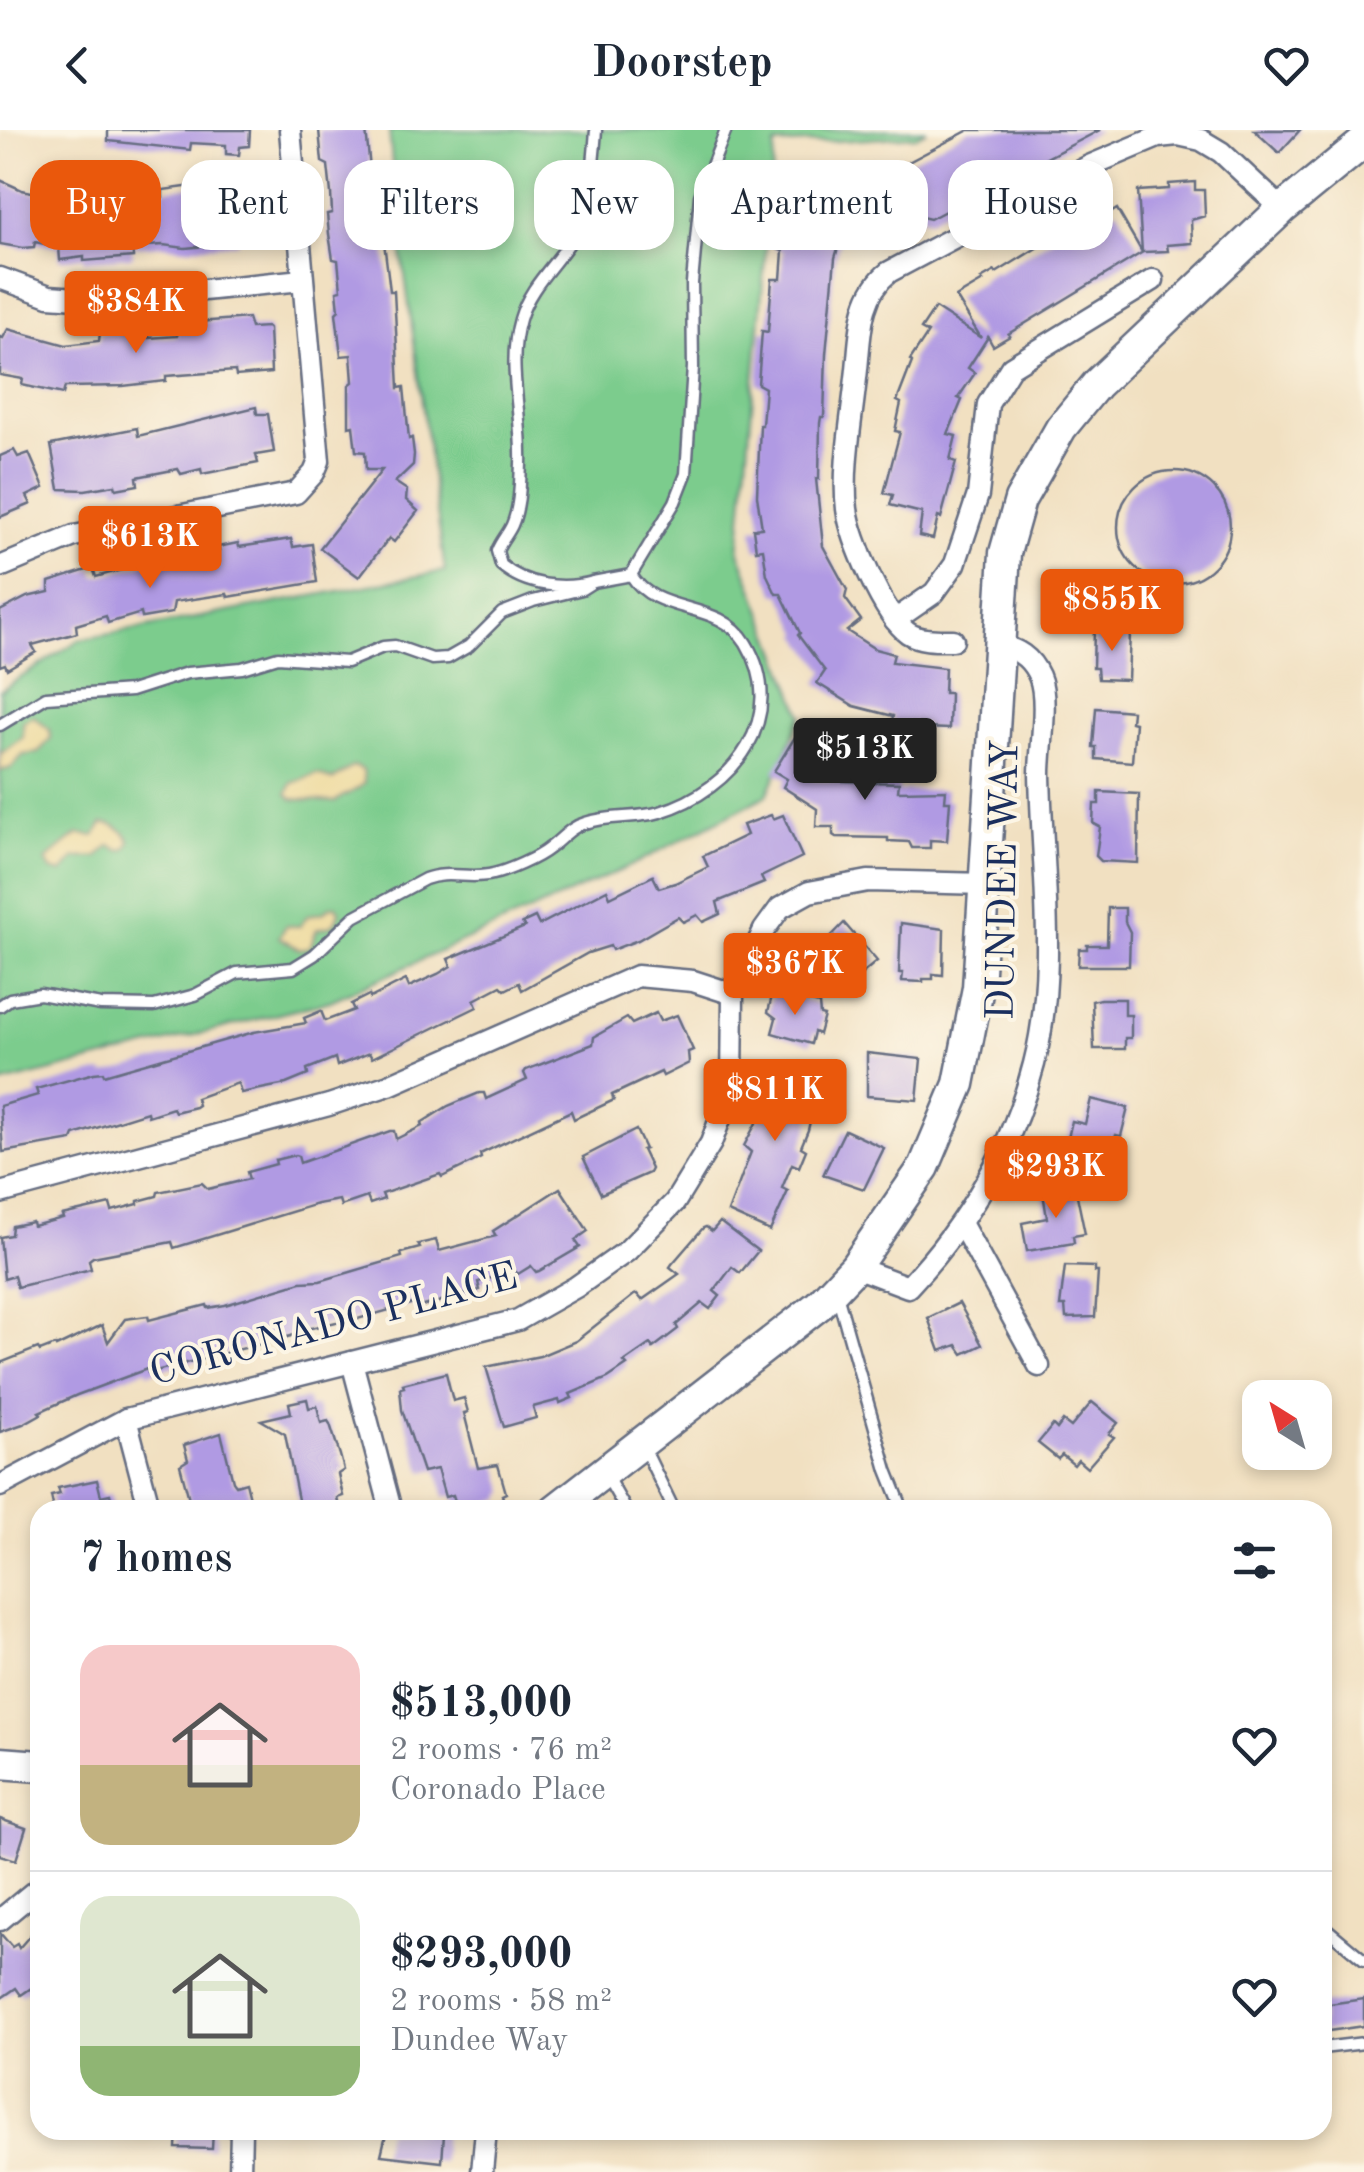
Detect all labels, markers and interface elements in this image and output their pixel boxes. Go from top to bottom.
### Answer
icon: back [50,38,105,93]
icon: heart [1259,38,1314,93]
text: Doorstep [591,42,773,87]
chip: Buy [30,160,161,250]
chip: Rent [181,160,324,250]
chip: Filters [344,160,514,250]
chip: New [534,160,674,250]
chip: Apartment [694,160,928,250]
chip: House [948,160,1113,250]
pin: $384K [66,271,206,356]
text: $384K [87,287,185,319]
pin: $613K [80,506,220,591]
text: $613K [101,522,199,554]
pin: $855K [1042,569,1182,654]
text: $855K [1063,585,1161,617]
pin: $513K [795,718,935,803]
text: $513K [816,734,914,766]
street label: DUNDEE WAY [983,739,1027,1021]
pin: $367K [725,933,865,1018]
text: $367K [746,949,844,981]
pin: $811K [705,1059,845,1144]
text: $811K [726,1075,824,1107]
pin: $293K [986,1136,1126,1221]
text: $293K [1007,1152,1105,1184]
street label: CORONADO PLACE [146,1258,522,1394]
north arrow [1242,1380,1332,1470]
map controls [1242,1380,1332,1470]
icon: filters [1227,1533,1282,1588]
text: 7 homes [80,1539,232,1581]
text: $513,000 [390,1684,572,1726]
icon: home [160,1685,280,1805]
icon: heart [1227,1718,1282,1773]
text: 2 rooms · 76 m² [390,1735,612,1767]
text: Coronado Place [390,1775,606,1807]
text: $293,000 [390,1935,572,1977]
icon: home [160,1936,280,2056]
icon: heart [1227,1969,1282,2024]
text: 2 rooms · 58 m² [390,1986,612,2018]
text: Dundee Way [390,2026,568,2058]

